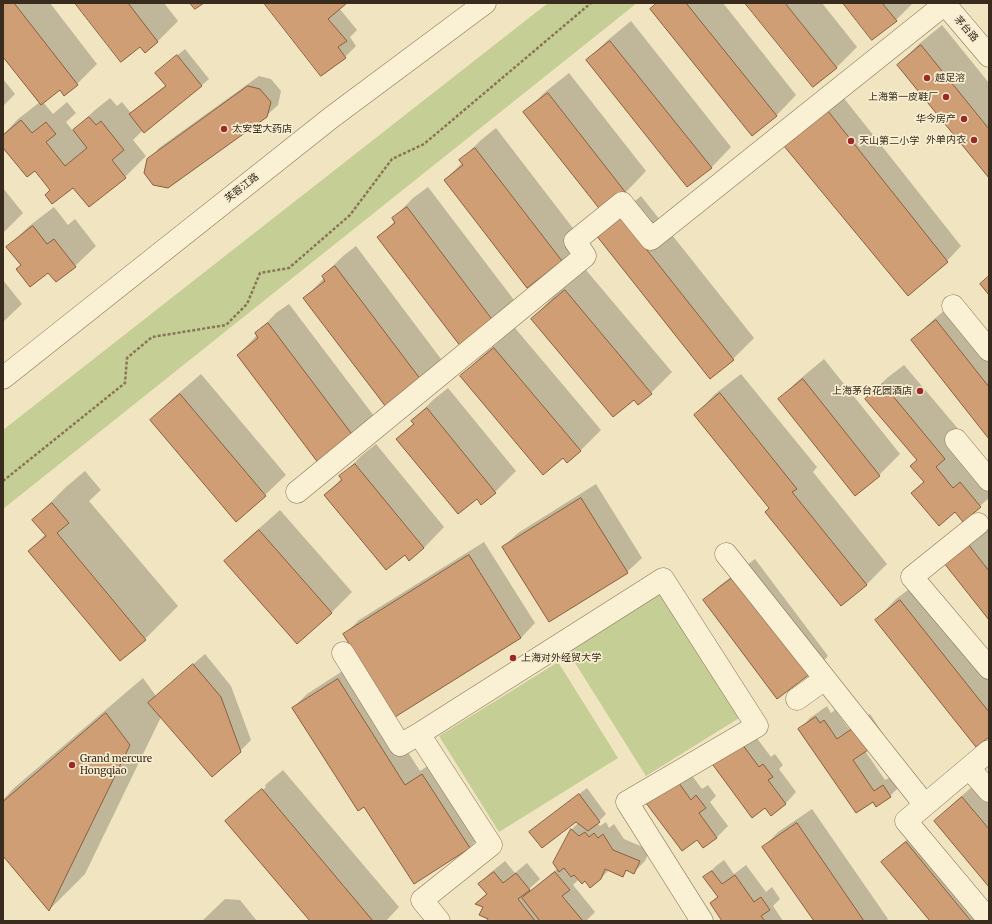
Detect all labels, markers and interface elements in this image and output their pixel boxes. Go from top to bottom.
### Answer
street label: 茅台路 [952,14,980,44]
place label: 越足溶 [935,72,965,84]
marker: 越足溶 [922,73,932,83]
place label: 上海第一皮鞋厂 [868,91,938,103]
marker: 上海第一皮鞋厂 [941,92,951,102]
place label: 华今房产 [916,113,956,125]
marker: 华今房产 [959,114,969,124]
place label: 太安堂大药店 [232,123,292,135]
marker: 太安堂大药店 [219,124,229,134]
place label: 外单内衣 [926,134,966,146]
place label: 天山第二小学 [859,135,919,147]
marker: 外单内衣 [969,135,979,145]
marker: 天山第二小学 [846,136,856,146]
street label: 芙蓉江路 [223,171,261,205]
place label: 上海茅台花园酒店 [832,385,912,397]
marker: 上海茅台花园酒店 [915,386,925,396]
place label: 上海对外经贸大学 [521,652,601,664]
marker: 上海对外经贸大学 [508,653,518,663]
place label: Grand mercure Hongqiao [80,753,152,776]
marker: Grand mercure Hongqiao [67,760,77,770]

